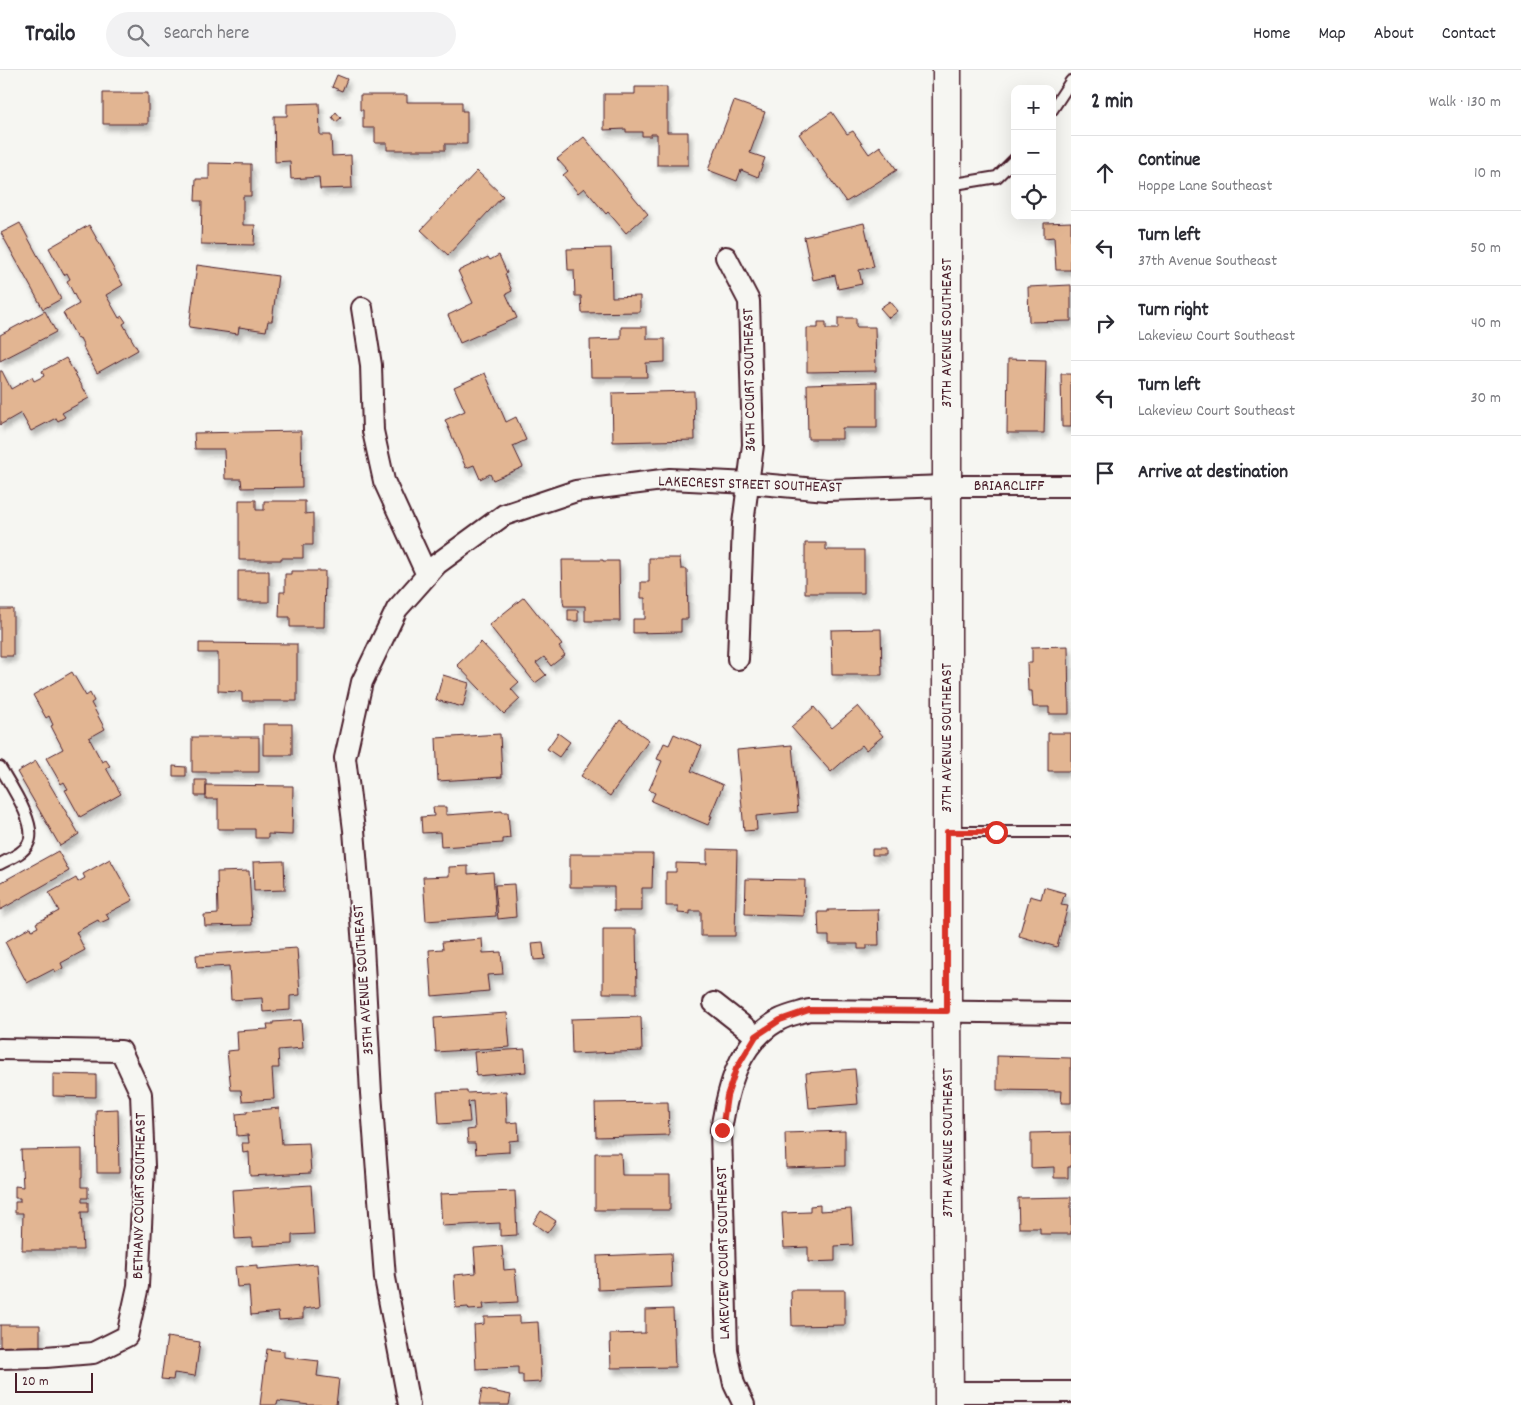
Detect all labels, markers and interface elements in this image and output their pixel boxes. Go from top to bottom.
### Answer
search box [106,12,456,57]
text: Trailo [25,18,76,52]
icon: search [124,21,152,49]
text: Search here [164,21,249,48]
text: Home [1253,22,1290,47]
text: Map [1318,22,1346,47]
text: About [1374,22,1414,47]
text: Contact [1442,22,1496,47]
map controls [1011,85,1056,220]
button: + [1011,85,1056,130]
text: 2 min [1091,88,1133,118]
text: Walk · 130 m [1429,91,1501,114]
button: − [1011,130,1056,175]
text: Continue [1138,148,1200,175]
icon: ahead [1091,159,1119,187]
text: 10 m [1474,162,1501,185]
button: locate [1011,175,1056,220]
text: Hoppe Lane Southeast [1138,175,1272,198]
text: Turn left [1138,223,1201,250]
icon: left [1091,234,1119,262]
text: 50 m [1470,237,1501,260]
text: 37th Avenue Southeast [1138,250,1277,273]
street label: 37TH AVENUE SOUTHEAST [936,258,959,408]
text: Turn right [1138,298,1209,325]
street label: 36TH COURT SOUTHEAST [737,307,763,452]
icon: right [1091,309,1119,337]
text: 40 m [1471,312,1501,335]
text: Lakeview Court Southeast [1138,325,1295,348]
text: Turn left [1138,373,1201,400]
icon: left [1091,384,1119,412]
text: 30 m [1471,387,1501,410]
text: Lakeview Court Southeast [1138,400,1295,423]
icon: arrive [1091,459,1119,487]
text: Arrive at destination [1138,460,1288,487]
street label: LAKECREST STREET SOUTHEAST [658,470,843,500]
street label: BRIARCLIFF [974,475,1044,498]
street label: 37TH AVENUE SOUTHEAST [936,663,959,813]
route start [985,821,1008,844]
street label: 35TH AVENUE SOUTHEAST [347,903,381,1056]
street label: 37TH AVENUE SOUTHEAST [937,1068,960,1218]
street label: BETHANY COURT SOUTHEAST [127,1112,153,1279]
route end [711,1119,734,1142]
street label: LAKEVIEW COURT SOUTHEAST [711,1166,737,1340]
scale bar [15,1370,92,1393]
text: 20 m [22,1372,49,1392]

